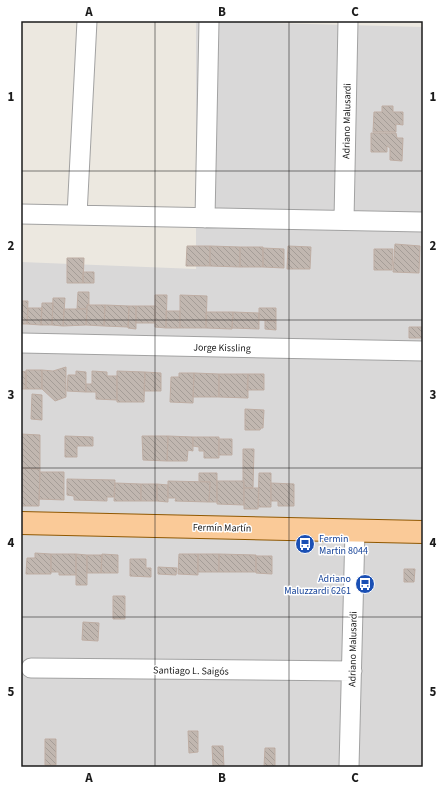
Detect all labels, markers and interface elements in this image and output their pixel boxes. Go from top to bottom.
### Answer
text: A [84,3,93,21]
text: B [218,3,226,21]
text: C [351,3,359,21]
street label: Adriano Malusardi [339,83,355,159]
text: 1 [8,88,15,106]
text: 1 [430,88,437,106]
text: 2 [8,237,15,255]
text: 2 [430,237,437,255]
street label: Jorge Kissling [193,340,251,356]
text: 3 [8,386,15,404]
text: 3 [430,386,437,404]
street label: Fermín Martín [193,520,251,536]
place label: Fermin Martin 8044 [319,532,368,558]
bus stop icon: Fermin Martin 8044 [294,533,316,555]
text: 4 [8,534,15,552]
text: 4 [430,534,437,552]
place label: Adriano Maluzzardi 6261 [284,572,351,598]
bus stop icon: Adriano Maluzzardi 6261 [354,573,376,595]
street label: Adriano Malusardi [345,611,361,687]
street label: Santiago L. Saigós [153,663,229,679]
text: 5 [8,683,15,701]
text: 5 [430,683,437,701]
text: A [84,769,93,787]
text: B [218,769,226,787]
text: C [351,769,359,787]

